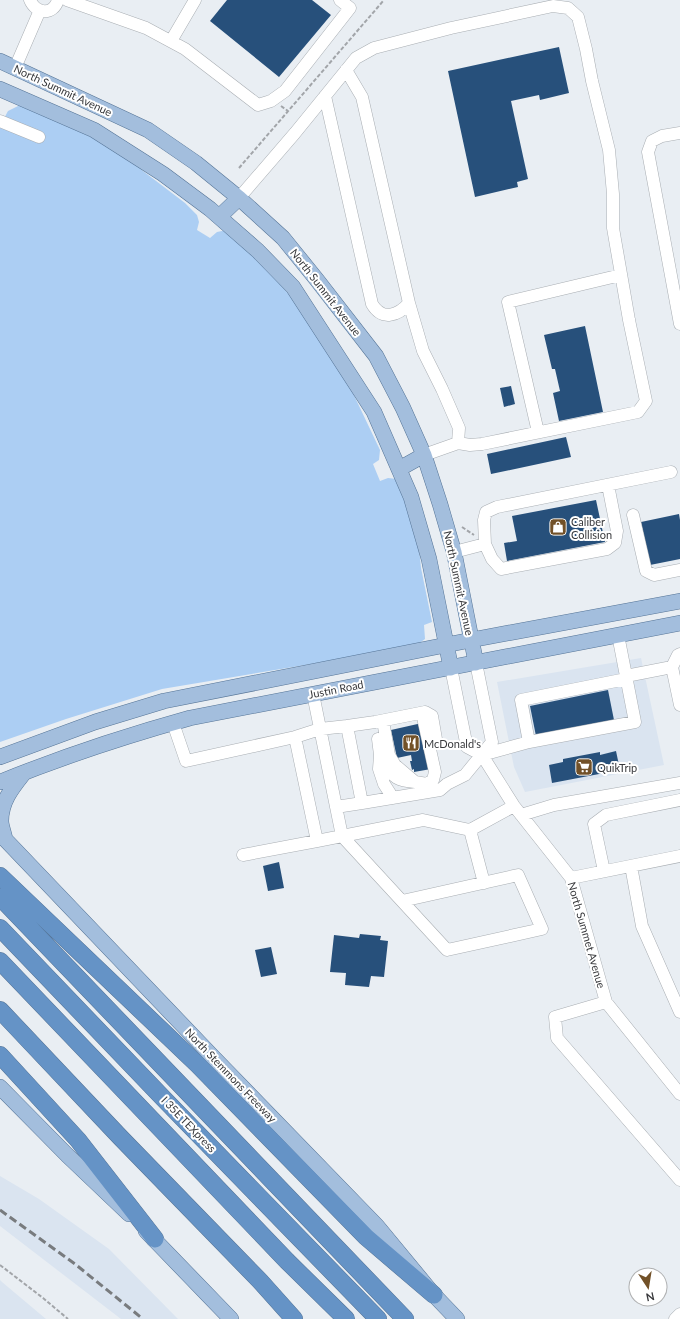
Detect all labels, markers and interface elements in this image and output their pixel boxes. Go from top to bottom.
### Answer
street label: North Summit Avenue [12,62,114,119]
street label: North Summit Avenue [288,246,364,338]
place label: Caliber Collision [571,515,612,541]
shop icon: Caliber Collision [548,517,568,537]
street label: North Summit Avenue [442,529,477,637]
street label: Justin Road [308,677,364,701]
restaurant icon: McDonald's [401,733,421,753]
place label: McDonald's [424,737,481,750]
supermarket icon: QuikTrip [574,757,594,777]
place label: QuikTrip [597,761,637,774]
street label: North Summet Avenue [566,880,608,990]
street label: North Stemmons Freeway [183,1025,280,1125]
street label: I 35E TEXpress [159,1093,219,1155]
north arrow [628,1267,668,1307]
text: N [645,1290,656,1305]

